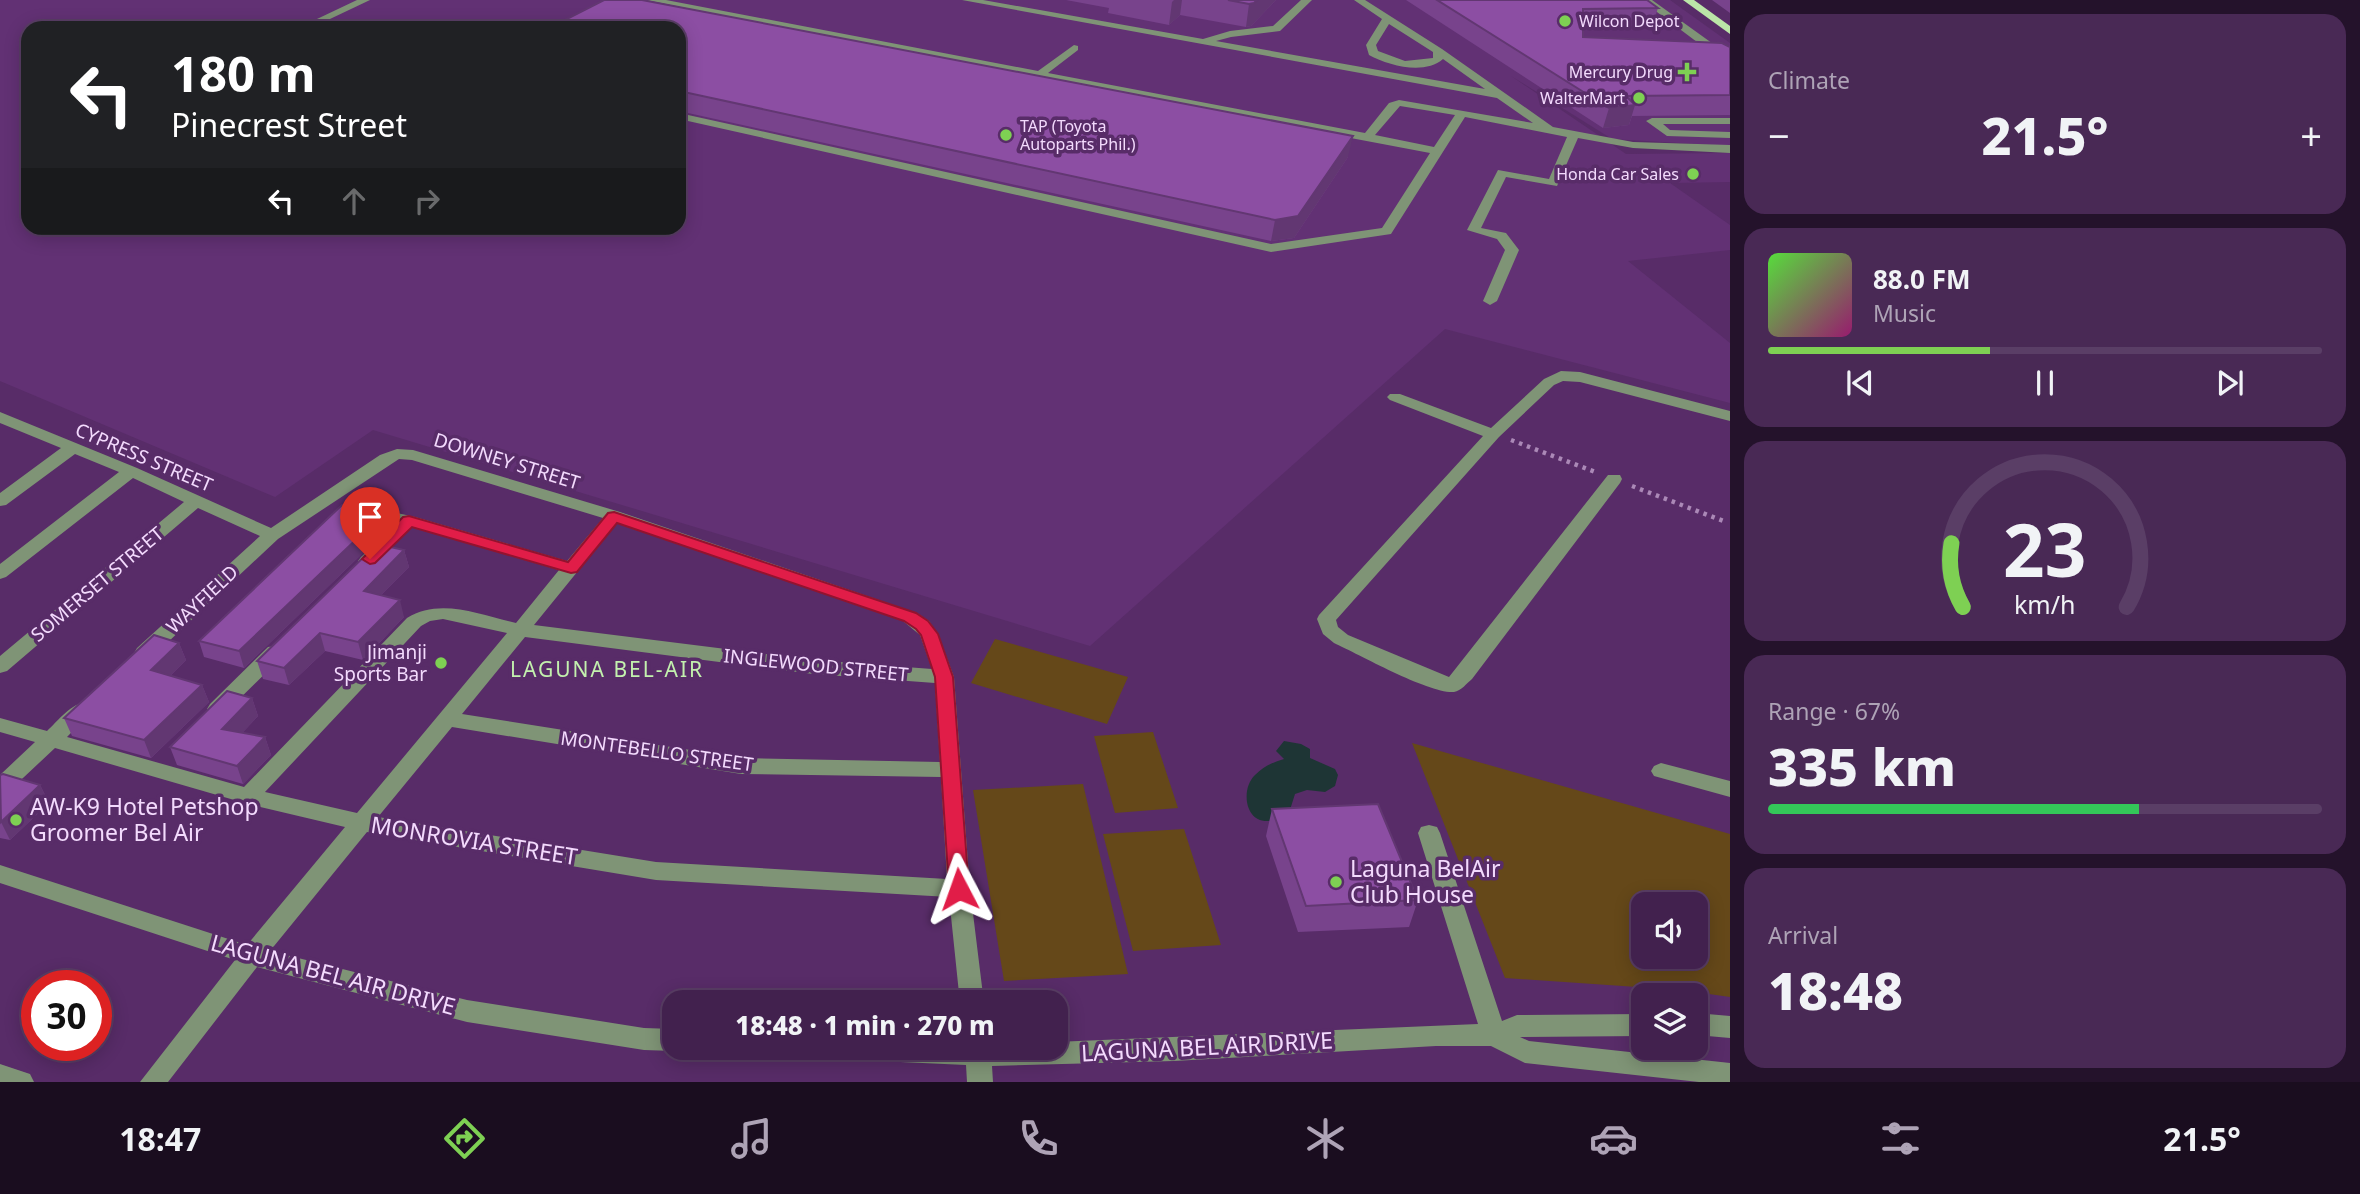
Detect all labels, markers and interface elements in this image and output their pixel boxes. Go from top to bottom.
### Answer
place label: Wilcon Depot [1579,10,1680,32]
marker: Wilcon Depot [1557,13,1573,29]
text: 180 m [171,40,316,106]
icon: left [56,49,147,140]
place label: Mercury Drug [1569,61,1673,83]
marker: Mercury Drug [1679,64,1695,80]
text: Climate [1768,64,1850,96]
place label: WalterMart [1540,87,1625,109]
marker: WalterMart [1631,90,1647,106]
text: 21.5° [1982,99,2108,170]
text: Pinecrest Street [171,103,407,146]
text: − [1768,109,1790,161]
text: + [2300,109,2322,161]
place label: TAP (Toyota Autoparts Phil.) [1020,115,1136,155]
marker: TAP (Toyota Autoparts Phil.) [998,127,1014,143]
place label: Honda Car Sales [1556,163,1679,185]
marker: Honda Car Sales [1685,166,1701,182]
icon: left [262,182,300,220]
icon: ahead [335,182,373,220]
icon: right [408,182,446,220]
text: 88.0 FM [1873,261,1970,297]
text: Music [1873,297,1936,329]
icon: previous [1841,364,1879,402]
icon: pause [2026,364,2064,402]
icon: next [2211,364,2249,402]
street label: CYPRESS STREET [71,416,217,498]
street label: DOWNEY STREET [431,426,584,496]
pin [340,487,400,559]
icon: arrive [351,498,389,536]
text: 23 [2003,499,2087,598]
street label: SOMERSET STREET [25,520,169,647]
street label: WAYFIELD [160,559,244,639]
text: km/h [2014,587,2076,621]
place label: Jimanji Sports Bar [334,639,427,687]
street label: INGLEWOOD STREET [722,642,910,688]
marker: Jimanji Sports Bar [433,655,449,671]
district label: LAGUNA BEL-AIR [510,655,704,683]
text: Range · 67% [1768,695,1900,727]
street label: MONTEBELLO STREET [559,725,755,777]
text: 335 km [1768,730,1956,801]
place label: AW-K9 Hotel Petshop Groomer Bel Air [30,790,259,848]
street label: MONROVIA STREET [369,808,580,872]
marker: AW-K9 Hotel Petshop Groomer Bel Air [8,812,24,828]
position arrow [922,852,996,926]
place label: Laguna BelAir Club House [1350,852,1501,910]
marker: Laguna BelAir Club House [1328,874,1344,890]
map controls [1631,892,1708,1060]
button: sound [1631,892,1708,969]
text: Arrival [1768,919,1838,951]
street label: LAGUNA BEL AIR DRIVE [207,926,459,1022]
text: 18:48 [1768,954,1903,1025]
speed limit sign: 30 [21,970,112,1061]
button: layers [1631,983,1708,1060]
text: 18:48 · 1 min · 270 m [735,1007,995,1043]
street label: LAGUNA BEL AIR DRIVE [1080,1023,1334,1069]
icon: directions [440,1114,489,1163]
icon: music [727,1114,776,1163]
icon: phone [1014,1114,1063,1163]
icon: climate [1301,1114,1350,1163]
icon: car [1589,1114,1638,1163]
icon: filters [1876,1114,1925,1163]
text: 18:47 [119,1117,201,1160]
text: 21.5° [2163,1117,2241,1160]

